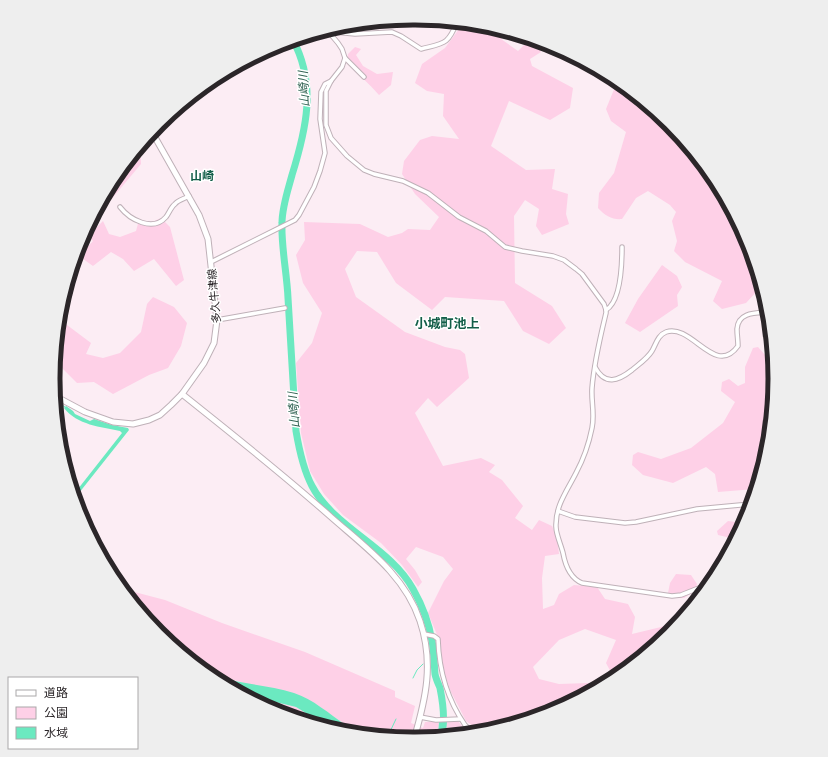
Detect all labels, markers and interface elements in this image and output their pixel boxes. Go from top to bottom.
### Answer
water label: 山崎川 [295,69,312,107]
district label: 山崎 [190,168,214,183]
street label: 多久牛津線 [205,268,223,324]
district label: 小城町池上 [414,315,480,332]
water label: 山崎川 [285,390,302,429]
legend [8,677,138,749]
text: 道路 [44,685,68,700]
text: 公園 [44,705,68,720]
text: 水域 [44,725,68,740]

